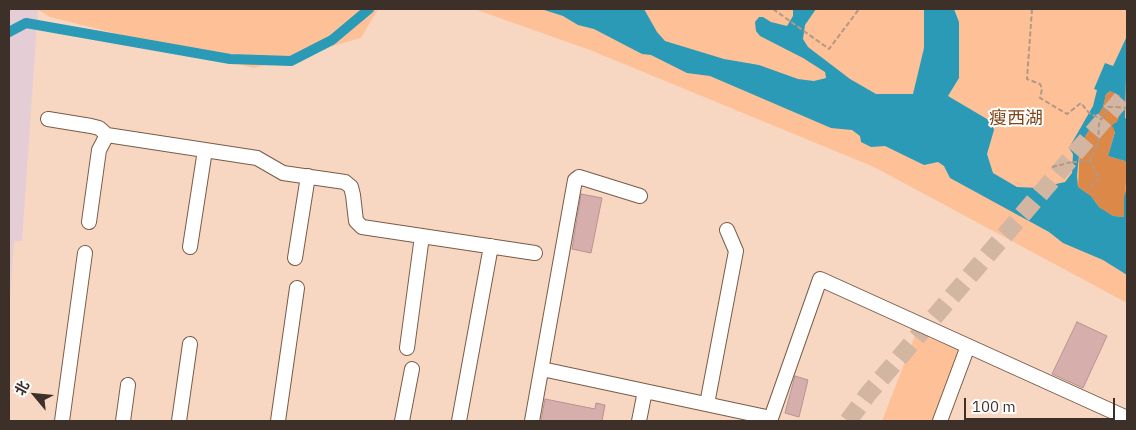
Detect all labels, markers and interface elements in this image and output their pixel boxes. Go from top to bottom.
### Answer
park label: 瘦西湖 [989,108,1043,130]
north arrow [10,370,60,420]
text: 北 [11,378,33,398]
scale bar [966,388,1117,420]
text: 100 m [972,397,1016,416]

